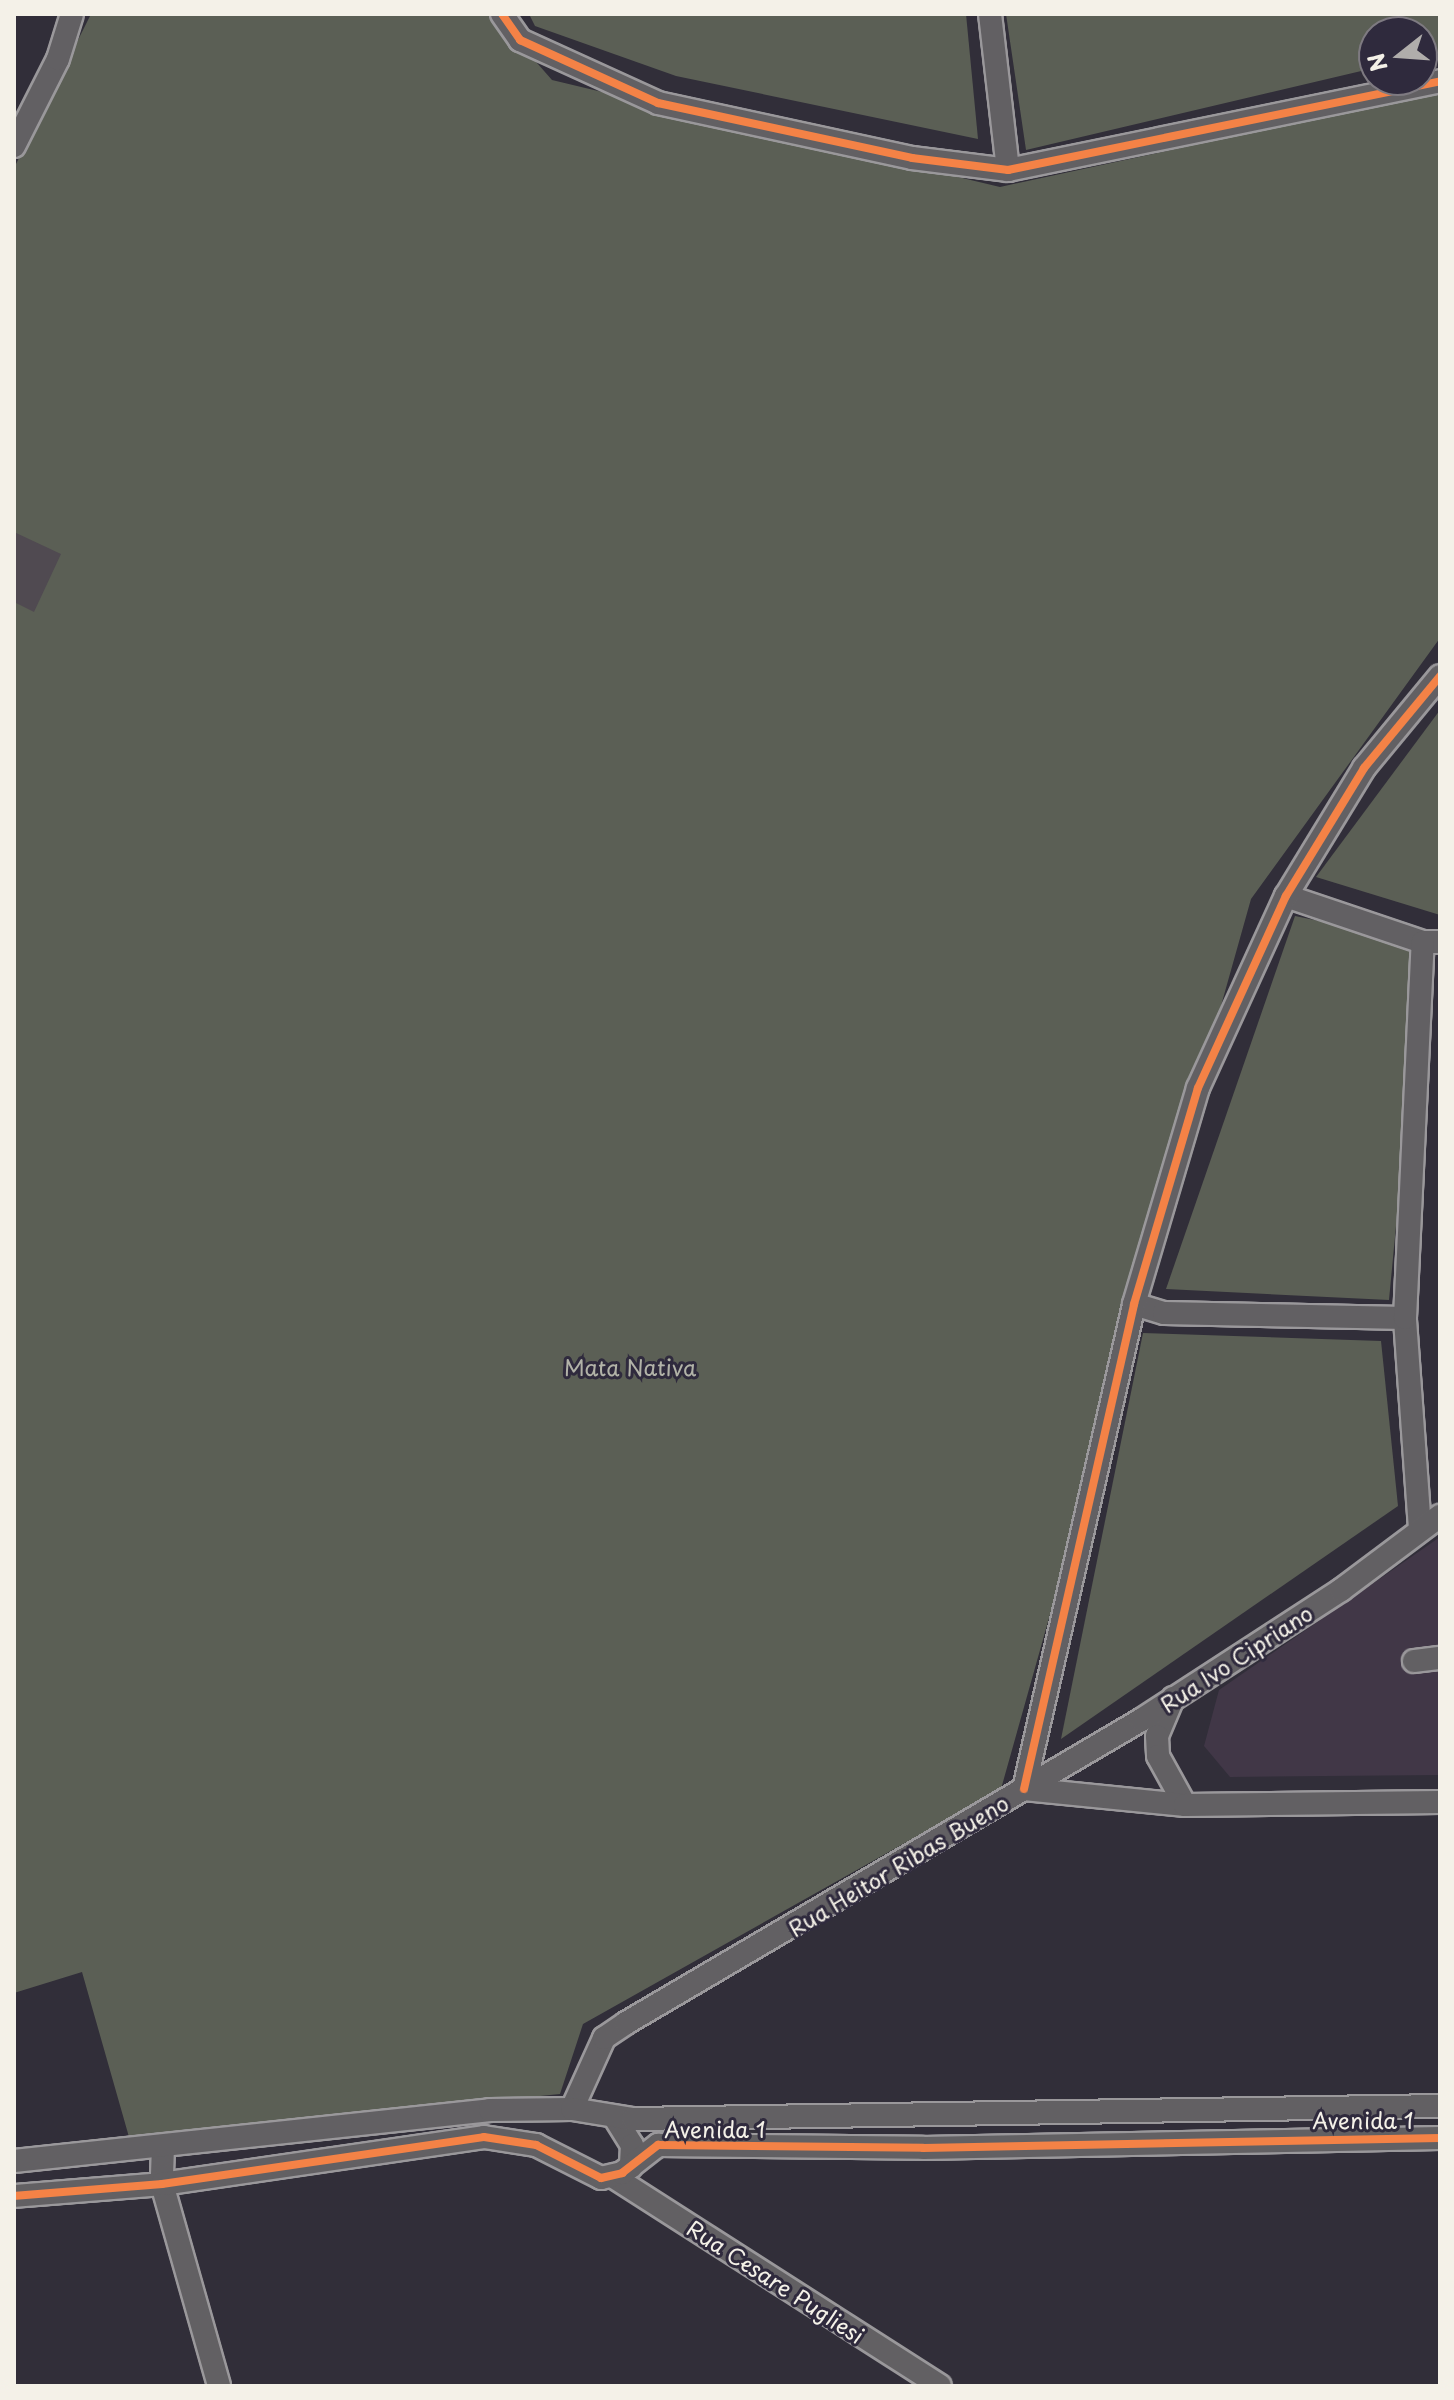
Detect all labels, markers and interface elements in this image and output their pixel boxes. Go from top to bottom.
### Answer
north arrow [1358,16,1438,96]
text: N [1358,49,1395,76]
park label: Mata Nativa [563,1354,697,1380]
street label: Rua Ivo Cipriano [1154,1598,1318,1718]
street label: Rua Heitor Ribas Bueno [783,1789,1013,1941]
street label: Avenida 1 [1312,2107,1414,2133]
street label: Avenida 1 [664,2116,766,2142]
street label: Rua Cesare Pugliesi [682,2213,870,2349]

